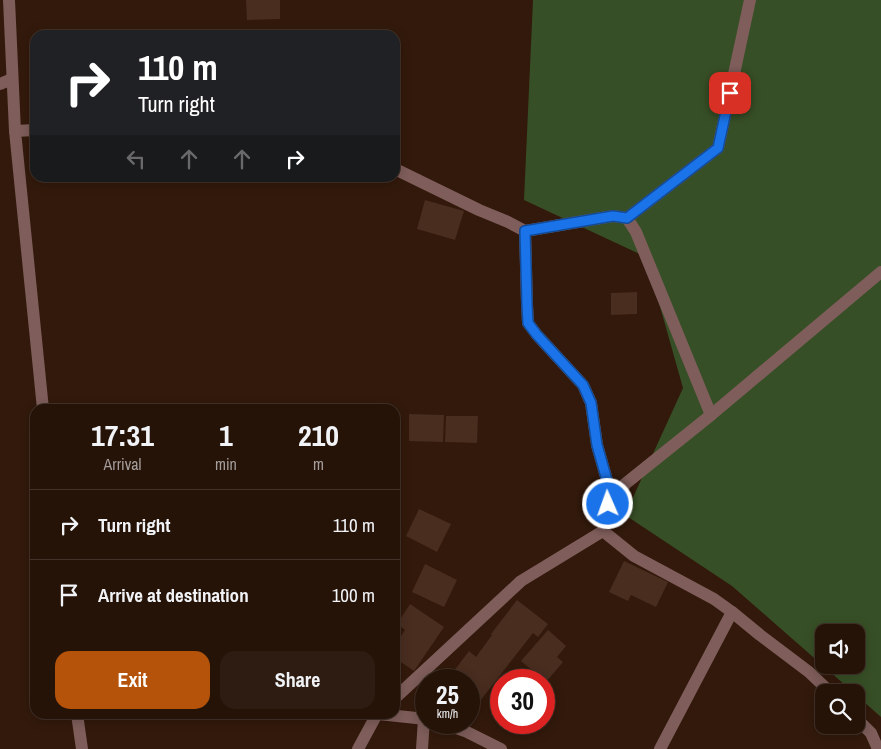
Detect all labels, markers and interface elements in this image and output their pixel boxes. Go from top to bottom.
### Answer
text: 110 m [138,44,218,91]
icon: right [55,50,120,115]
pin [709,72,751,114]
icon: arrive [716,79,744,107]
text: Turn right [138,89,215,119]
icon: left [122,145,150,173]
icon: ahead [175,145,203,173]
icon: ahead [228,145,256,173]
icon: right [281,145,309,173]
text: 17:31 [91,415,154,455]
text: 1 [219,415,233,455]
text: 210 [298,415,339,455]
text: Arrival [104,453,141,475]
text: min [215,453,237,475]
text: m [313,453,324,475]
position arrow [581,477,633,529]
icon: right [55,511,83,539]
text: Turn right [98,512,170,538]
text: 110 m [333,512,375,538]
icon: arrive [55,581,83,609]
text: Arrive at destination [98,582,249,608]
text: 100 m [332,582,375,608]
map controls [815,624,865,734]
button: sound [815,624,865,674]
button: Exit [55,651,210,709]
button: Share [220,651,375,709]
speed limit sign: 30 [490,669,555,734]
text: 25 [436,678,459,712]
button: search [815,684,865,734]
text: km/h [437,706,458,722]

